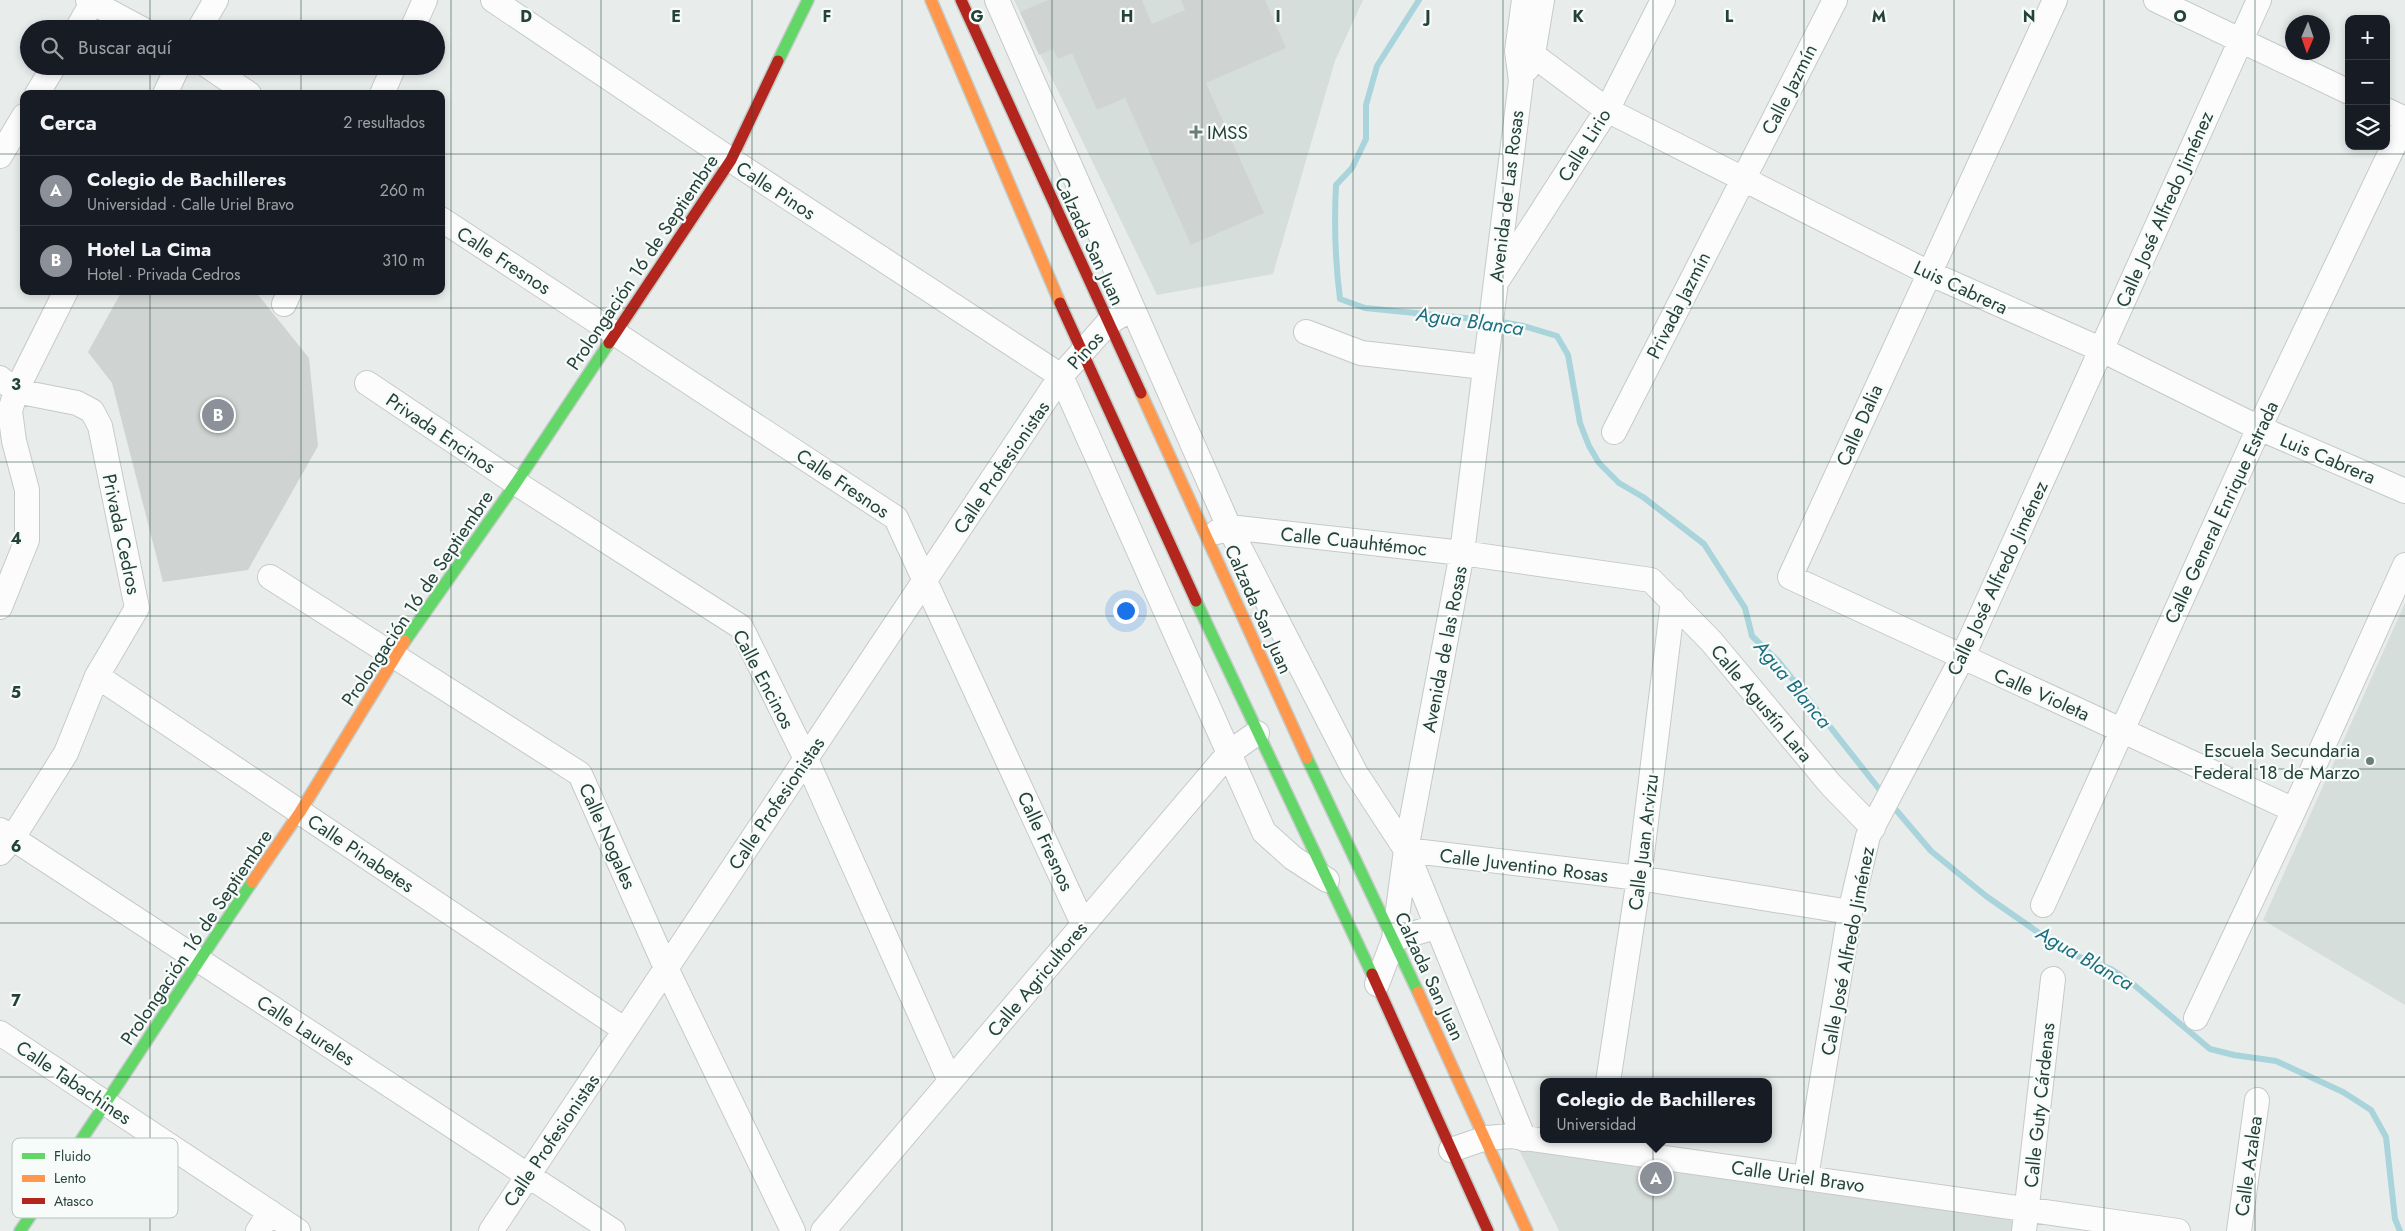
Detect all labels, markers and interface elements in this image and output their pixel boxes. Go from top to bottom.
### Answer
text: D [520,5,532,28]
text: E [671,5,681,28]
text: F [823,5,831,28]
text: G [970,5,984,28]
text: H [1121,5,1133,28]
text: I [1275,5,1281,28]
text: J [1422,5,1431,28]
text: K [1572,5,1584,28]
text: L [1725,5,1734,28]
text: M [1872,5,1886,28]
text: N [2023,5,2035,28]
text: O [2173,5,2187,28]
north arrow [2285,15,2330,60]
map controls [2345,15,2390,150]
button: + [2345,15,2390,60]
search box [20,20,445,75]
icon: search [38,34,66,62]
text: Buscar aquí [78,34,172,61]
street label: Calle Jazmín [1755,39,1824,139]
button: − [2345,60,2390,105]
street label: Calle Lirio [1551,103,1618,187]
button: layers [2345,105,2390,150]
street label: Calle José Alfredo Jiménez [2109,107,2220,312]
text: Cerca [40,108,97,138]
street label: Avenida de Las Rosas [1483,108,1530,283]
text: 2 resultados [343,111,425,134]
place label: IMSS [1207,119,1248,146]
marker: IMSS [1189,125,1203,139]
street label: Prolongación 16 de Septiembre [560,149,725,375]
street label: Calle Pinos [731,155,821,226]
text: Colegio de Bachilleres [87,166,286,193]
street label: Calzada San Juan [1048,173,1131,310]
text: A [50,179,62,202]
text: 260 m [380,179,425,202]
text: Universidad · Calle Uriel Bravo [87,193,294,216]
street label: Calle Fresnos [451,220,556,301]
text: Hotel La Cima [87,236,211,263]
street label: Privada Jazmín [1640,247,1717,363]
text: B [51,249,61,272]
text: 310 m [382,249,425,272]
street label: Luis Cabrera [1909,254,2012,321]
text: Hotel · Privada Cedros [87,263,241,286]
water label: Agua Blanca [1413,299,1525,343]
street label: Pinos [1061,325,1110,375]
text: 3 [11,373,21,396]
street label: Calle Dalia [1829,380,1889,470]
street label: Privada Encinos [380,387,501,480]
street label: Calle Profesionistas [947,395,1056,539]
pin: B [202,396,234,434]
street label: Calle General Enrique Estrada [2158,396,2285,628]
street label: Luis Cabrera [2276,426,2380,491]
street label: Calle Fresnos [791,442,895,525]
street label: Privada Cedros [96,471,148,597]
street label: Calle José Alfredo Jiménez [1940,476,2055,680]
street label: Prolongación 16 de Septiembre [335,485,500,711]
street label: Calle Cuauhtémoc [1279,520,1429,563]
text: 4 [10,527,22,550]
street label: Calzada San Juan [1218,540,1299,678]
street label: Avenida de las Rosas [1415,563,1474,734]
your location [1113,598,1139,624]
street label: Calle Encinos [726,625,801,734]
water label: Agua Blanca [1746,633,1838,735]
street label: Calle Agustín Lara [1704,639,1819,768]
street label: Calle Violeta [1990,661,2094,728]
text: 5 [11,681,21,704]
street label: Calle Profesionistas [722,731,831,875]
place label: Escuela Secundaria Federal 18 de Marzo [2194,737,2360,786]
marker: Escuela Secundaria Federal 18 de Marzo [2364,755,2376,767]
street label: Calle Juan Arvizu [1622,772,1665,912]
street label: Calle Nogales [572,779,643,894]
street label: Calle Fresnos [1011,787,1081,896]
street label: Calle Pinabetes [302,808,420,899]
street label: Prolongación 16 de Septiembre [114,824,279,1050]
text: 6 [11,835,21,858]
street label: Calle Juventino Rosas [1438,842,1610,889]
street label: Calle José Alfredo Jiménez [1814,844,1881,1058]
street label: Calzada San Juan [1388,908,1471,1045]
street label: Calle Agricultores [981,916,1094,1043]
water label: Agua Blanca [2030,918,2139,998]
text: 7 [11,989,21,1012]
street label: Calle Laureles [251,989,360,1072]
street label: Calle Guty Cárdenas [2017,1021,2062,1189]
street label: Calle Tabachines [11,1034,137,1131]
street label: Calle Profesionistas [497,1068,606,1212]
popup [1540,1078,1772,1143]
text: Colegio de Bachilleres [1556,1086,1756,1113]
text: Universidad [1556,1113,1636,1136]
street label: Calle Azalea [2228,1114,2269,1218]
legend [12,1138,178,1218]
text: Fluido [54,1146,91,1166]
street label: Calle Uriel Bravo [1730,1154,1866,1199]
pin: A [1640,1159,1672,1197]
text: Lento [54,1168,86,1188]
text: Atasco [54,1191,94,1211]

